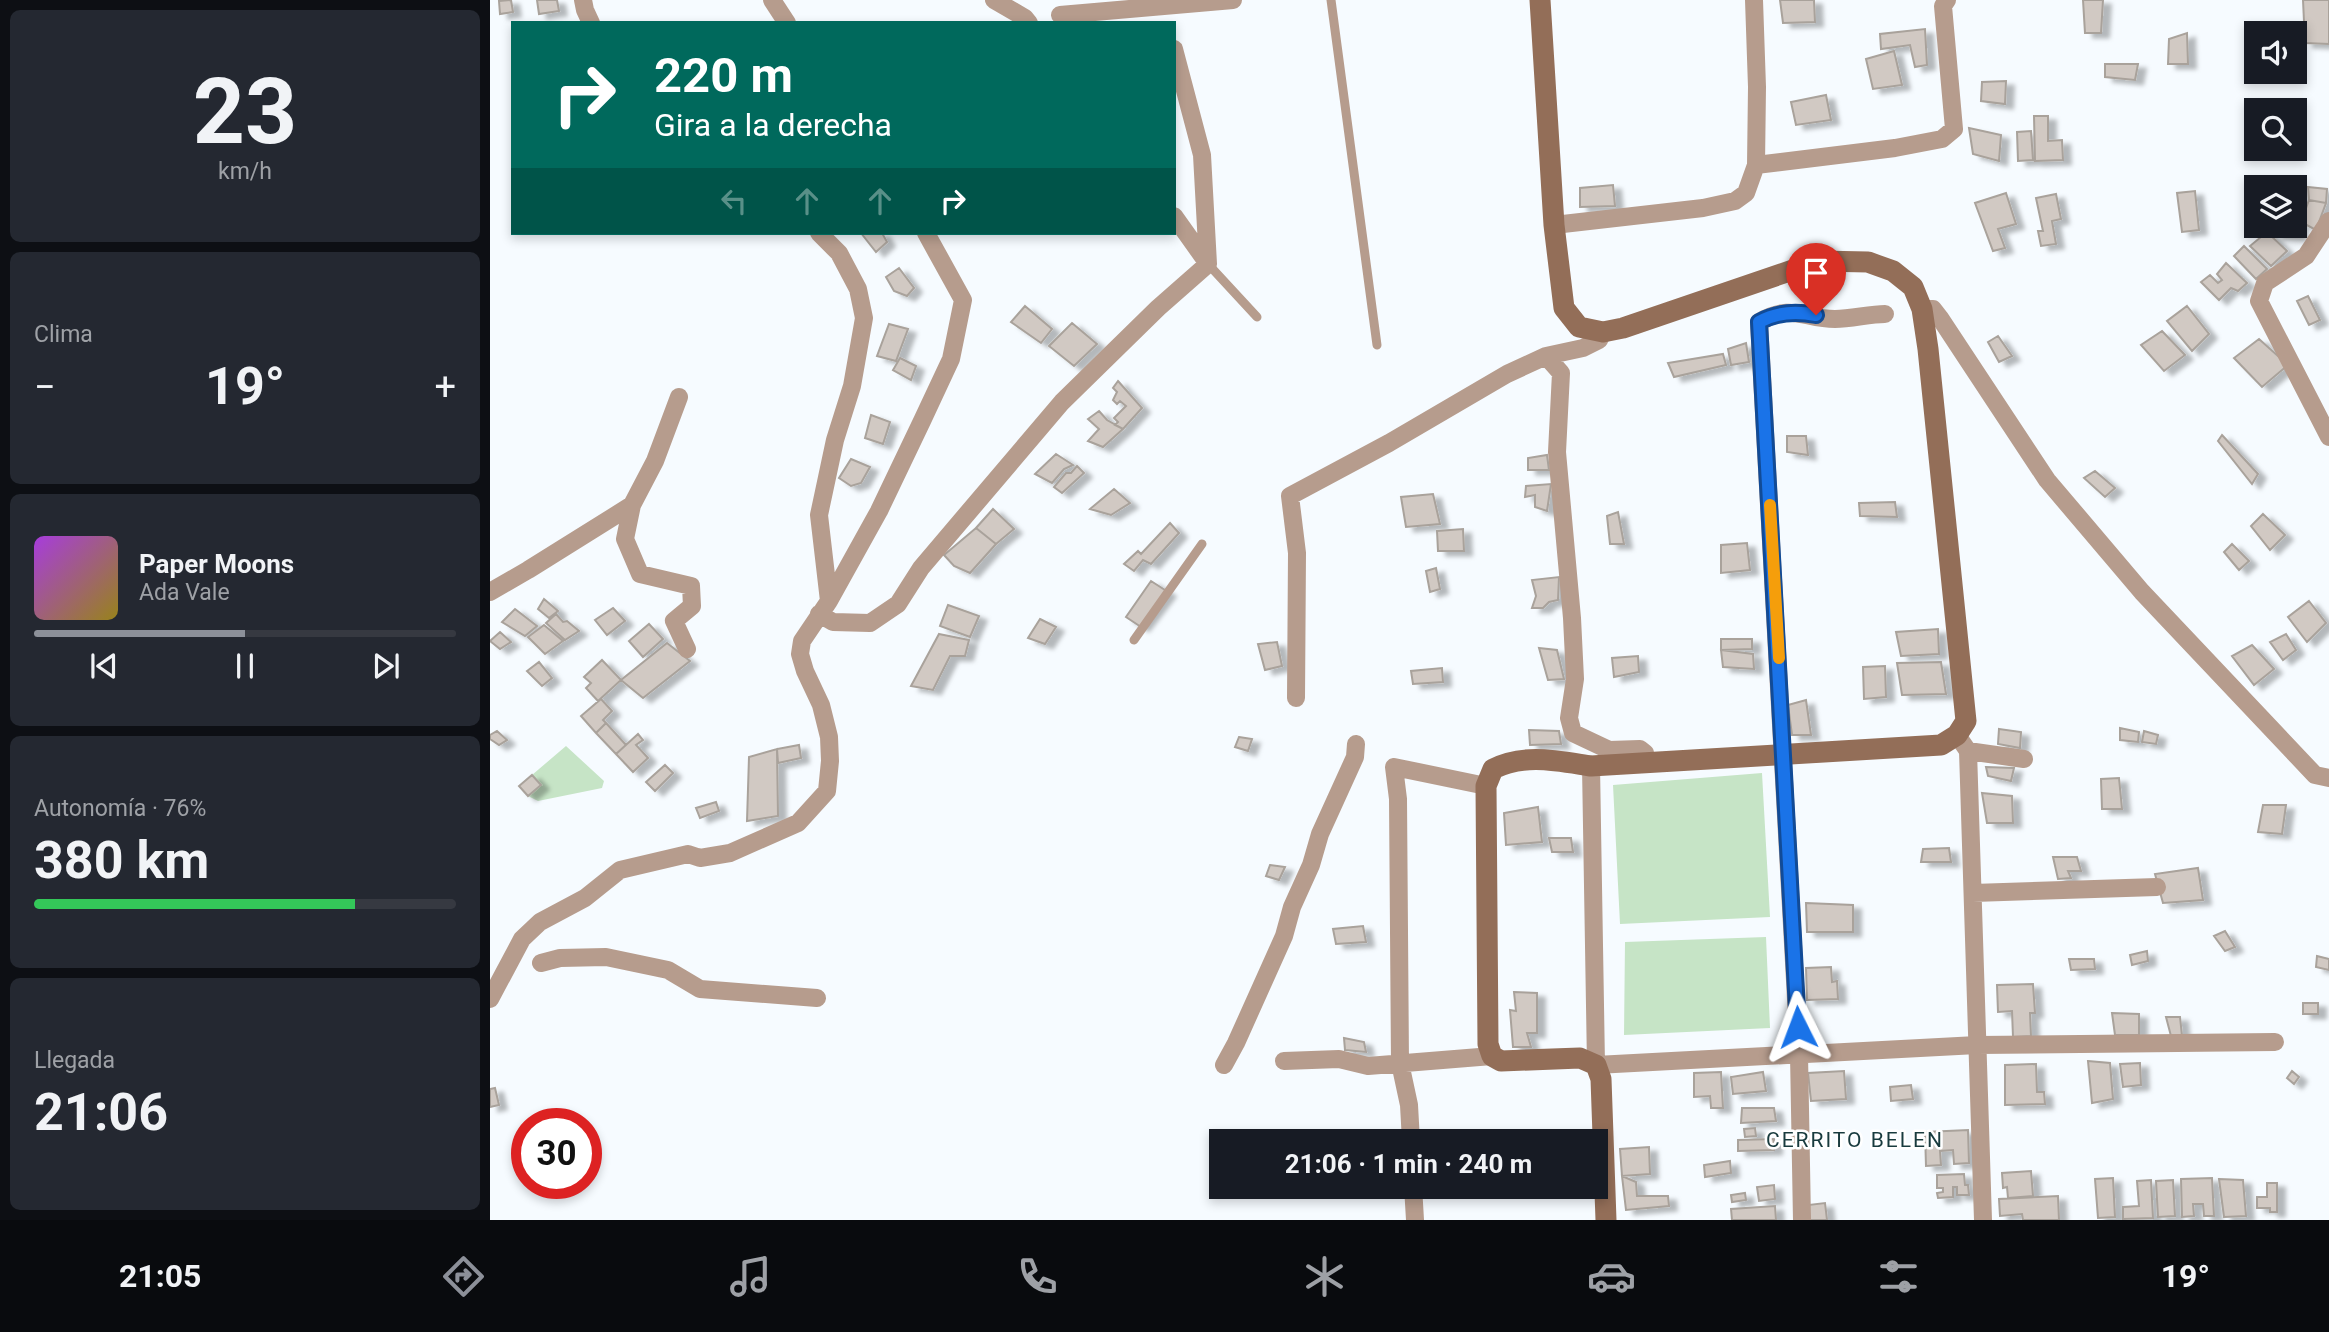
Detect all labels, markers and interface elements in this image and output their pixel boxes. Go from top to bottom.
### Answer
map controls [2244,21,2307,238]
button: sound [2244,21,2307,84]
text: 220 m [654,47,793,104]
icon: right [539,49,630,140]
text: 23 [193,59,297,165]
button: search [2244,98,2307,161]
text: Gira a la derecha [654,106,892,144]
text: km/h [218,158,272,185]
button: layers [2244,175,2307,238]
icon: left [715,182,753,220]
icon: ahead [788,182,826,220]
icon: ahead [861,182,899,220]
icon: right [934,182,972,220]
pin [1786,243,1846,315]
icon: arrive [1797,254,1835,292]
text: Clima [34,321,93,348]
text: 19° [205,356,285,417]
text: − [34,365,56,409]
text: + [434,365,456,409]
text: Paper Moons [139,549,294,579]
text: Ada Vale [139,579,230,606]
icon: previous [85,647,123,685]
icon: pause [226,647,264,685]
icon: next [367,647,405,685]
text: Autonomía · 76% [34,795,206,822]
text: 380 km [34,830,209,891]
position arrow [1761,990,1835,1064]
text: Llegada [34,1047,115,1074]
text: 21:06 [34,1082,168,1143]
speed limit sign: 30 [511,1108,602,1199]
district label: CERRITO BELEN [1766,1128,1944,1152]
text: 21:06 · 1 min · 240 m [1285,1149,1532,1179]
icon: directions [439,1252,488,1301]
icon: music [726,1252,775,1301]
icon: phone [1013,1252,1062,1301]
icon: climate [1300,1252,1349,1301]
icon: car [1587,1252,1636,1301]
icon: filters [1874,1252,1923,1301]
text: 21:05 [119,1257,201,1295]
text: 19° [2161,1257,2210,1295]

